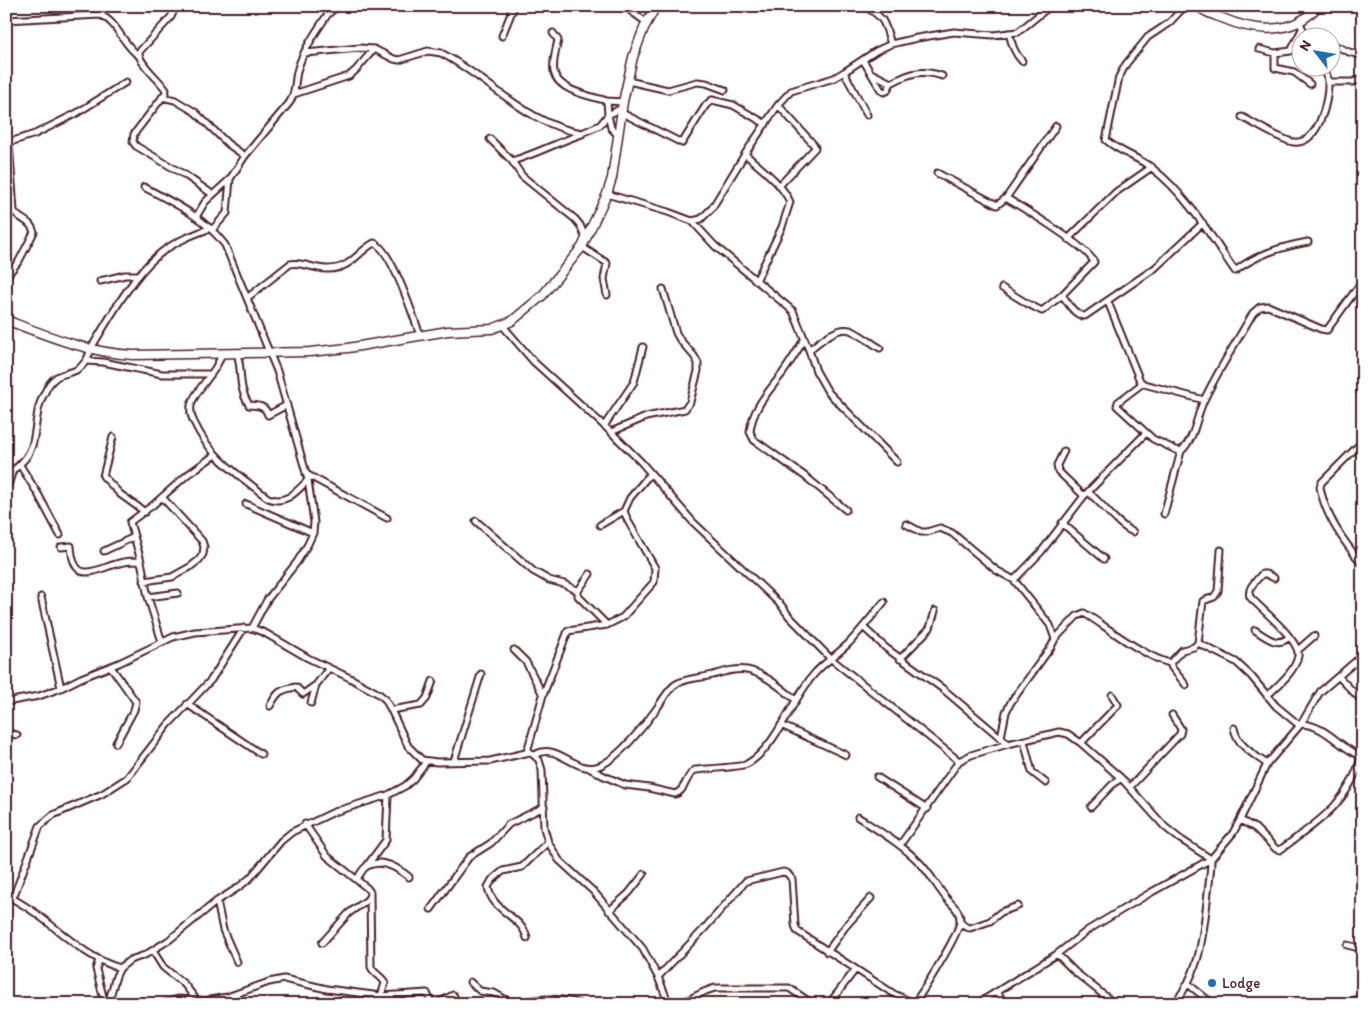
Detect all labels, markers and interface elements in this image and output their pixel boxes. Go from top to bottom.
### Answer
north arrow [1292,28,1342,78]
text: N [1296,37,1315,54]
place label: Lodge [1222,974,1260,992]
marker: Lodge [1206,977,1218,989]

